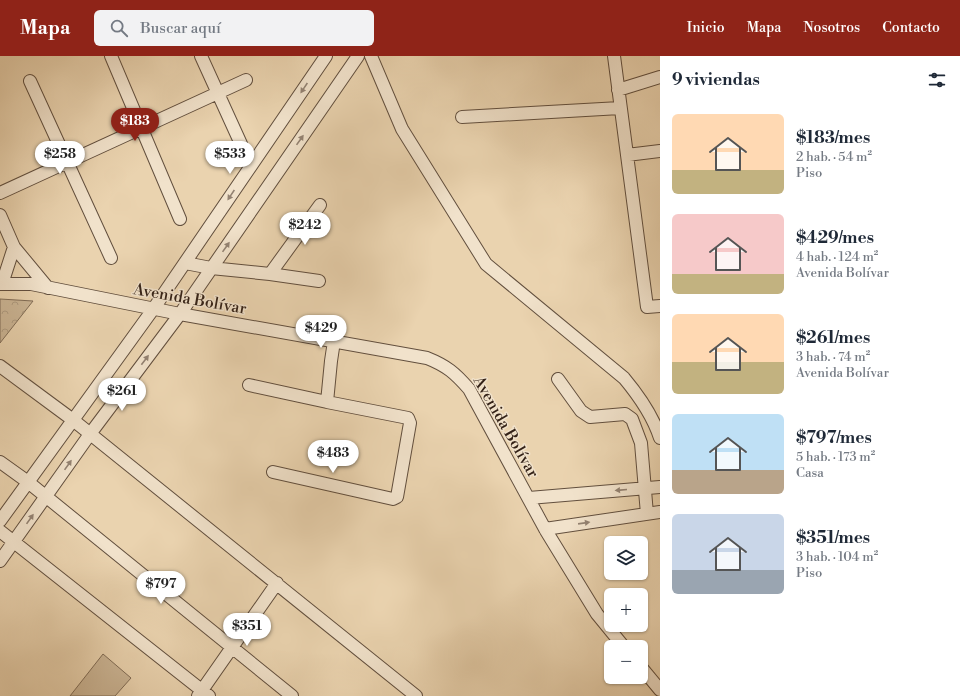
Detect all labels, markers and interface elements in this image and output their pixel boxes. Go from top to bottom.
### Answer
search box [94,10,374,46]
text: Mapa [20,16,70,40]
icon: search [108,17,130,39]
text: Buscar aquí [140,19,221,38]
text: Inicio [687,19,725,37]
text: Mapa [747,19,781,37]
text: Nosotros [803,19,860,37]
text: Contacto [882,19,940,37]
text: 9 viviendas [672,69,760,91]
icon: filters [926,69,948,91]
one-way arrow [300,83,308,93]
pin: $183 [111,108,159,142]
text: $183 [120,113,150,129]
text: $183/mes [796,127,870,149]
icon: home [704,130,752,178]
one-way arrow [296,135,304,145]
pin: $258 [36,141,84,175]
pin: $533 [206,141,254,175]
text: $258 [44,146,76,162]
text: $533 [214,146,246,162]
text: 2 hab. · 54 m² [796,149,872,165]
text: Piso [796,165,822,181]
one-way arrow [227,190,235,201]
pin: $242 [281,212,329,246]
text: $242 [289,217,321,233]
text: $429/mes [796,227,874,249]
icon: home [704,230,752,278]
one-way arrow [222,241,230,252]
text: 4 hab. · 124 m² [796,249,878,265]
text: Avenida Bolívar [796,265,889,281]
street label: Avenida Bolívar [131,279,248,319]
pin: $429 [297,315,345,349]
text: $429 [305,320,337,336]
text: $261/mes [796,327,870,349]
icon: home [704,330,752,378]
text: 3 hab. · 74 m² [796,349,870,365]
one-way arrow [141,355,149,365]
text: Avenida Bolívar [796,365,889,381]
street label: Avenida Bolívar [468,372,543,482]
pin: $261 [98,378,146,412]
text: $261 [107,383,137,399]
text: $797/mes [796,427,872,449]
icon: home [704,430,752,478]
pin: $483 [309,440,357,474]
text: $483 [317,445,349,461]
text: 5 hab. · 173 m² [796,449,875,465]
one-way arrow [64,459,72,470]
text: Casa [796,465,824,481]
one-way arrow [615,487,627,493]
one-way arrow [25,514,33,524]
one-way arrow [578,520,590,526]
text: $351/mes [796,527,870,549]
icon: home [704,530,752,578]
map controls [604,536,648,684]
button: layers [604,536,648,580]
text: 3 hab. · 104 m² [796,549,878,565]
text: Piso [796,565,822,581]
pin: $797 [137,571,185,605]
text: $797 [145,576,177,592]
button: + [604,588,648,632]
pin: $351 [223,613,271,647]
text: $351 [232,618,262,634]
button: − [604,640,648,684]

